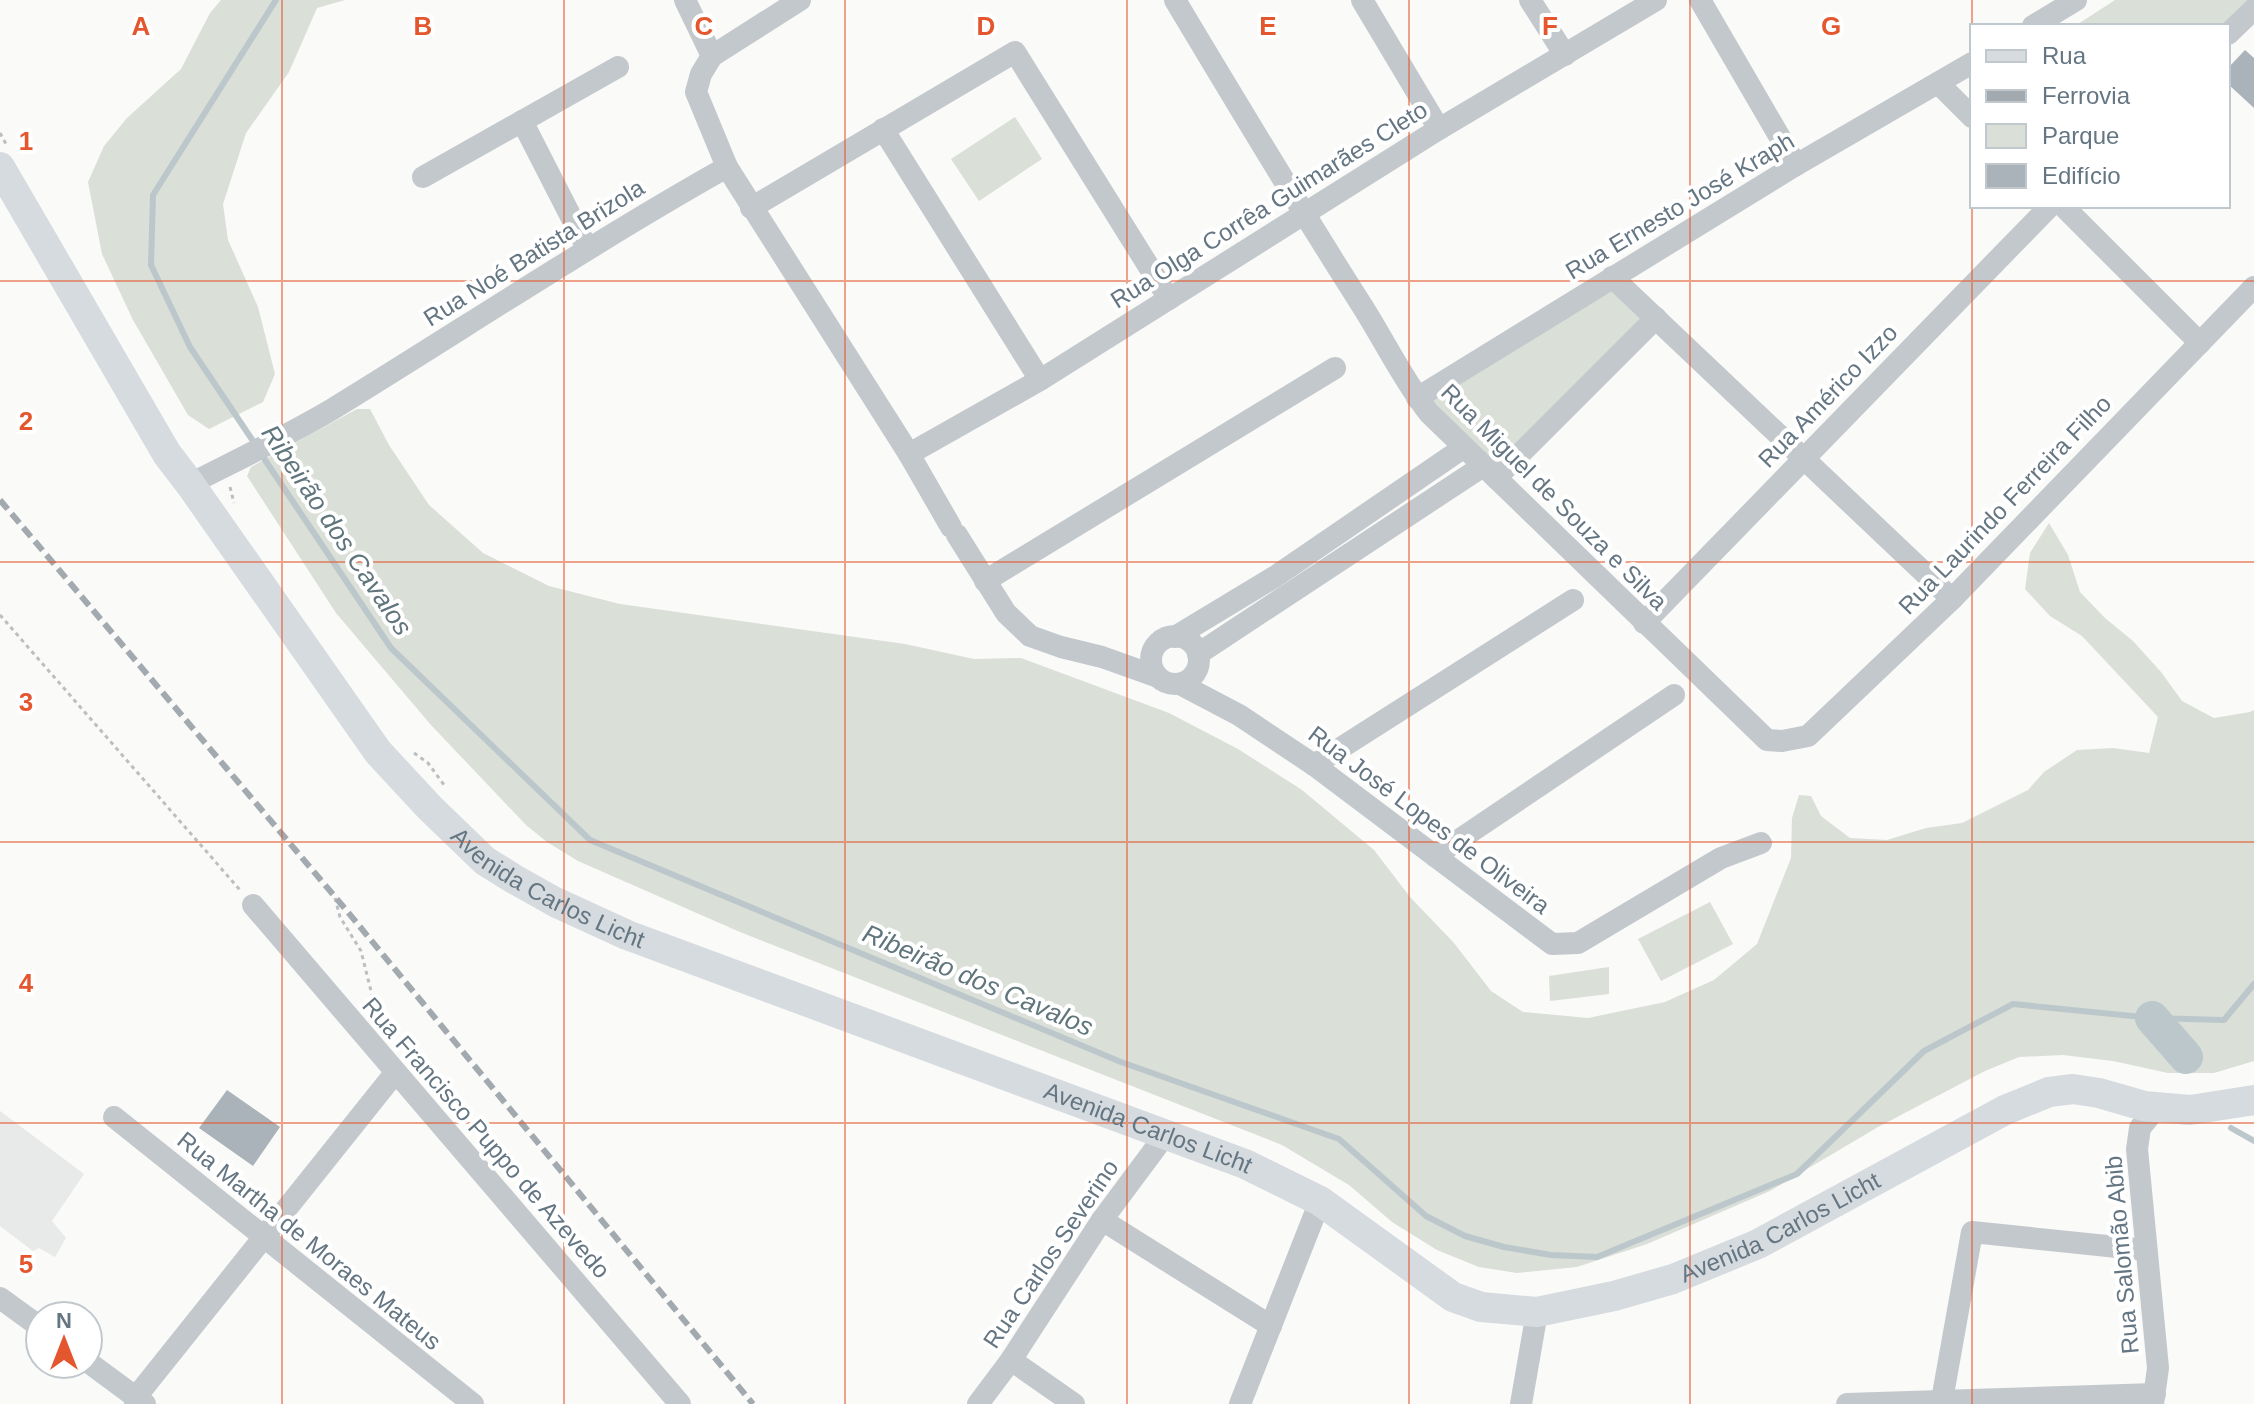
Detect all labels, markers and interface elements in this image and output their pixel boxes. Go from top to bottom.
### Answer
text: A [132,11,151,41]
text: B [414,11,432,41]
text: C [695,11,714,41]
text: D [977,11,995,41]
text: E [1259,11,1277,41]
text: F [1542,11,1558,41]
text: G [1821,11,1841,41]
legend [1970,24,2230,208]
text: Rua [2042,42,2087,69]
text: Ferrovia [2042,82,2131,109]
street label: Rua Olga Corrêa Guimarães Cleto [1105,96,1432,314]
text: Parque [2042,122,2119,149]
text: 1 [19,126,33,156]
street label: Rua Ernesto José Kraph [1561,127,1799,284]
text: Edifício [2042,162,2121,189]
street label: Rua Noé Batista Brizola [419,173,649,332]
street label: Rua Américo Izzo [1753,319,1903,473]
street label: Rua Miguel de Souza e Silva [1436,378,1673,616]
street label: Rua Laurindo Ferreira Filho [1893,390,2116,620]
text: 2 [19,406,33,436]
water label: Ribeirão dos Cavalos [255,419,419,641]
text: 3 [19,687,33,717]
street label: Rua José Lopes de Oliveira [1303,720,1556,919]
street label: Avenida Carlos Licht [446,822,649,953]
water label: Ribeirão dos Cavalos [858,918,1098,1042]
text: 4 [19,968,34,998]
street label: Rua Francisco Puppo de Azevedo [357,992,616,1283]
street label: Avenida Carlos Licht [1040,1077,1257,1179]
street label: Rua Martha de Moraes Mateus [172,1126,446,1355]
street label: Rua Carlos Severino [977,1154,1124,1353]
street label: Rua Salomão Abib [2099,1155,2144,1355]
street label: Avenida Carlos Licht [1676,1166,1885,1288]
text: 5 [19,1249,33,1279]
north arrow [24,1300,104,1380]
text: N [56,1308,72,1333]

